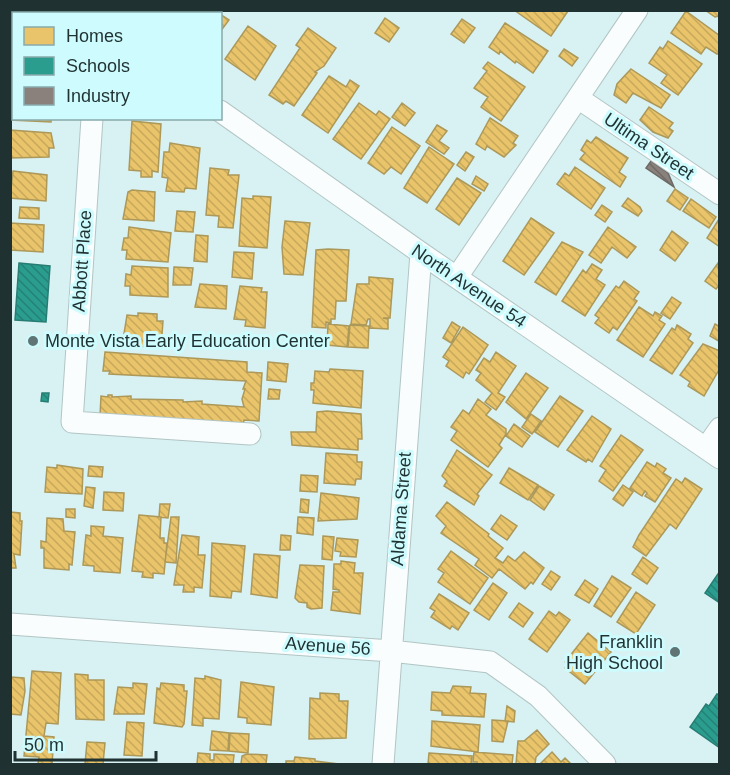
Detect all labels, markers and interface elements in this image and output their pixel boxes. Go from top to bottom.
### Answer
legend [12,12,222,120]
text: Homes [66,26,123,46]
text: Schools [66,56,130,76]
text: Industry [66,86,130,106]
street label: Ultima Street [600,109,698,183]
street label: Abbott Place [68,209,96,313]
street label: North Avenue 54 [408,240,530,332]
place label: Monte Vista Early Education Center [45,331,330,351]
marker: Monte Vista Early Education Center [26,334,40,348]
street label: Aldama Street [387,451,415,567]
place label: Franklin High School [566,632,663,673]
street label: Avenue 56 [285,633,371,659]
marker: Franklin High School [668,645,682,659]
scale bar [15,724,156,762]
text: 50 m [24,735,64,755]

